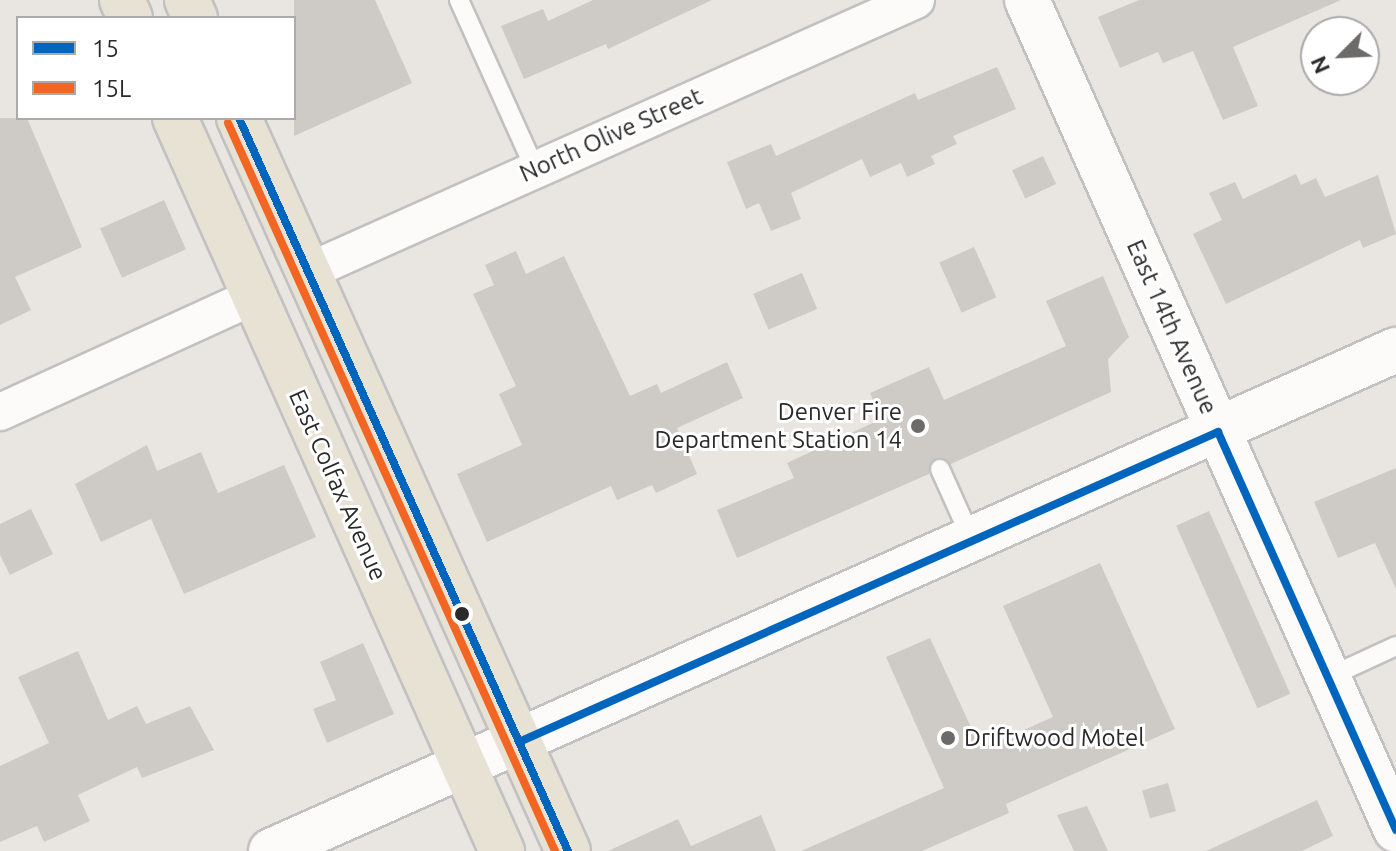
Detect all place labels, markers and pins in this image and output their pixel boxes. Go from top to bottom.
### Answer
place label: Denver Fire Department Station 14 [654,398,902,454]
marker: Denver Fire Department Station 14 [909,417,927,435]
unlabelled marker [454,606,470,622]
place label: Driftwood Motel [964,724,1145,752]
marker: Driftwood Motel [939,729,957,747]

